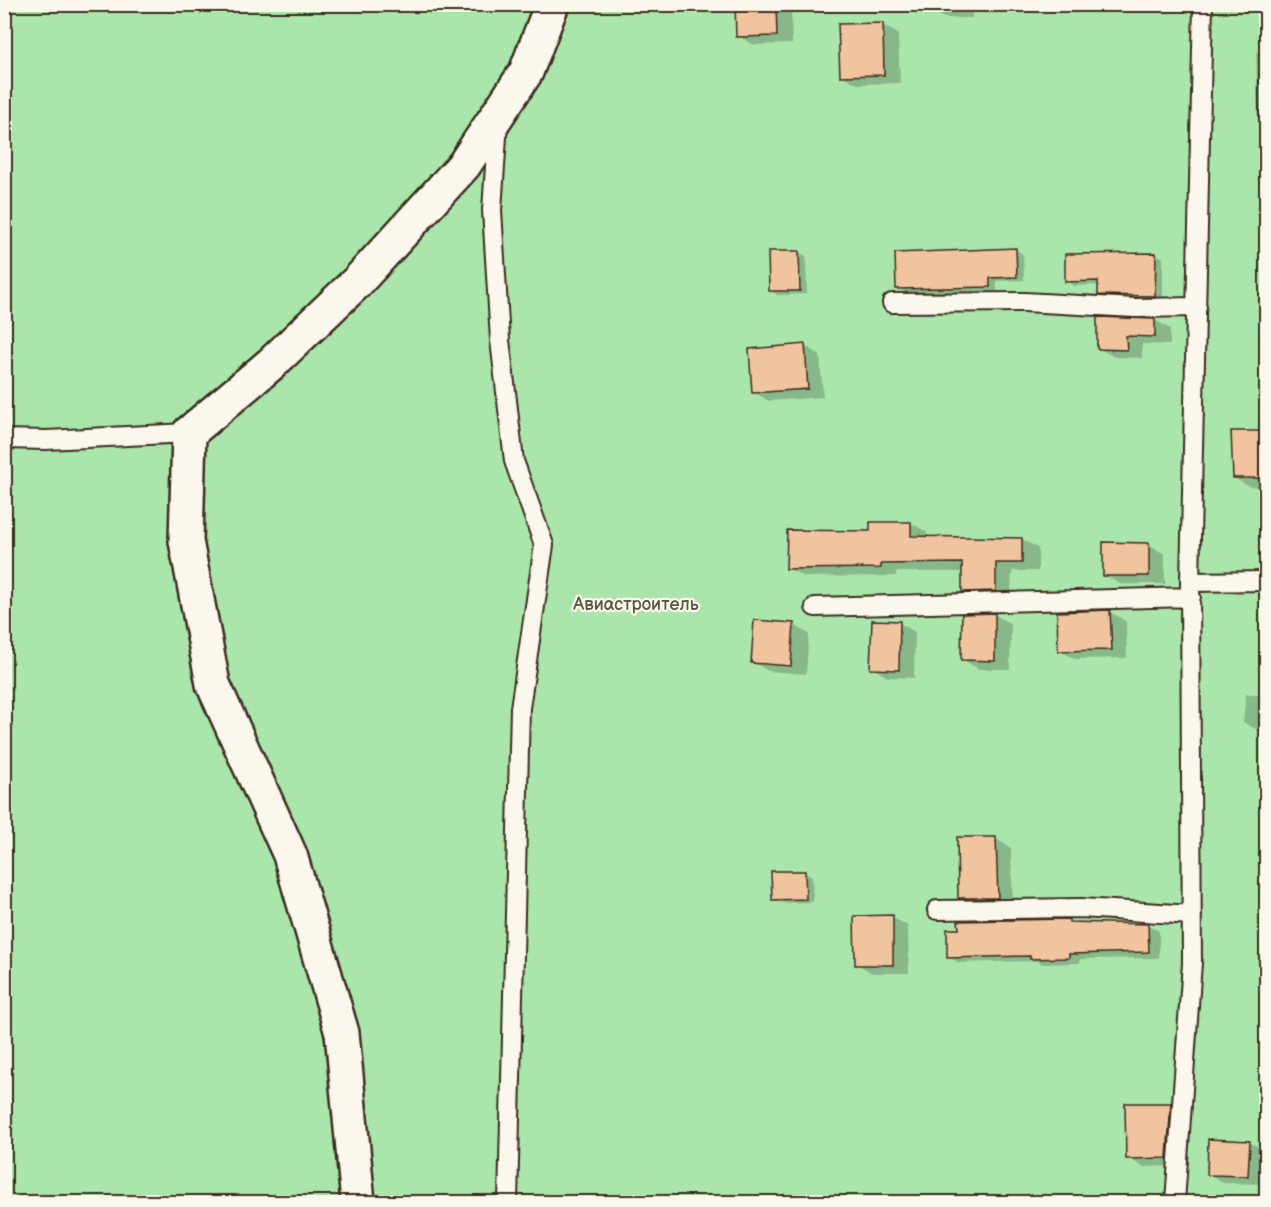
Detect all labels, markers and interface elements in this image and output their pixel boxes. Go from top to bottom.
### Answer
park label: Авиастроитель [572,594,699,615]

